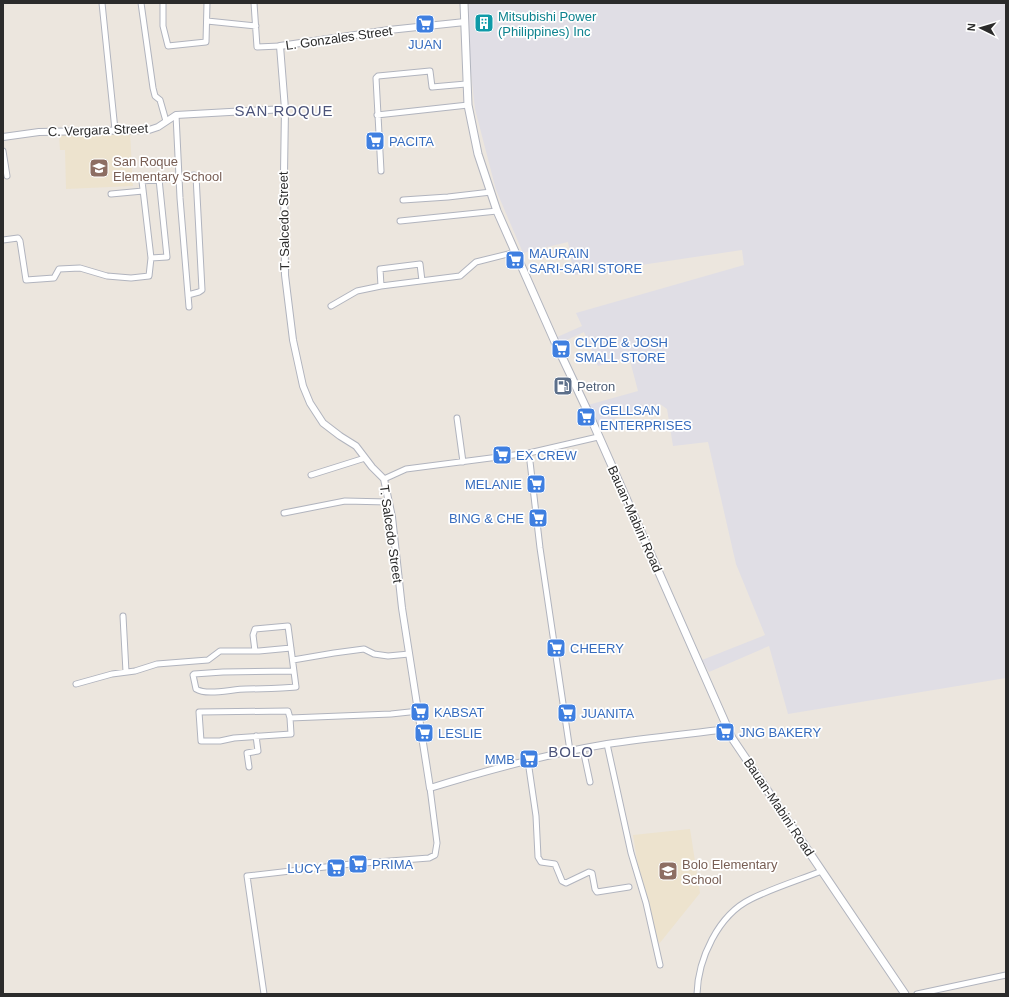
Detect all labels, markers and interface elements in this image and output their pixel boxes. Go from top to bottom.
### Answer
north arrow [961,8,1001,48]
place label: Mitsubishi Power (Philippines) Inc [498,9,597,39]
building icon: Mitsubishi Power (Philippines) Inc [473,12,495,34]
supermarket icon: JUAN [414,13,436,35]
street label: L. Gonzales Street [285,23,394,53]
text: N [965,23,977,32]
place label: JUAN [408,37,442,52]
district label: SAN ROQUE [234,102,334,119]
street label: C. Vergara Street [48,121,149,139]
supermarket icon: PACITA [364,130,386,152]
place label: PACITA [389,134,434,149]
place label: San Roque Elementary School [113,154,222,184]
school or university icon: San Roque Elementary School [88,157,110,179]
street label: T. Salcedo Street [276,171,292,271]
place label: MAURAIN SARI-SARI STORE [529,246,643,276]
supermarket icon: MAURAIN SARI-SARI STORE [504,249,526,271]
place label: CLYDE & JOSH SMALL STORE [575,335,668,365]
supermarket icon: CLYDE & JOSH SMALL STORE [550,338,572,360]
fuel station icon: Petron [552,375,574,397]
place label: Petron [577,379,615,394]
place label: GELLSAN ENTERPRISES [600,403,692,433]
supermarket icon: GELLSAN ENTERPRISES [575,406,597,428]
supermarket icon: EX CREW [491,444,513,466]
place label: EX CREW [516,448,577,463]
street label: Bauan-Mabini Road [605,463,665,575]
supermarket icon: MELANIE [525,473,547,495]
place label: MELANIE [465,477,522,492]
street label: T. Salcedo Street [377,484,405,584]
supermarket icon: BING & CHE [527,507,549,529]
place label: BING & CHE [449,511,524,526]
supermarket icon: CHEERY [545,637,567,659]
place label: CHEERY [570,641,624,656]
supermarket icon: KABSAT [409,701,431,723]
supermarket icon: JUANITA [556,702,578,724]
place label: KABSAT [434,705,484,720]
place label: JUANITA [581,706,635,721]
supermarket icon: JNG BAKERY [714,721,736,743]
supermarket icon: LESLIE [413,722,435,744]
place label: JNG BAKERY [739,725,821,740]
place label: LESLIE [438,726,482,741]
district label: BOLO [548,743,594,760]
supermarket icon: MMB [518,748,540,770]
place label: MMB [485,752,515,767]
street label: Bauan-Mabini Road [741,755,817,859]
supermarket icon: PRIMA [347,853,369,875]
supermarket icon: LUCY [325,857,347,879]
place label: PRIMA [372,857,414,872]
place label: Bolo Elementary School [682,857,778,887]
school or university icon: Bolo Elementary School [657,860,679,882]
place label: LUCY [287,861,322,876]

